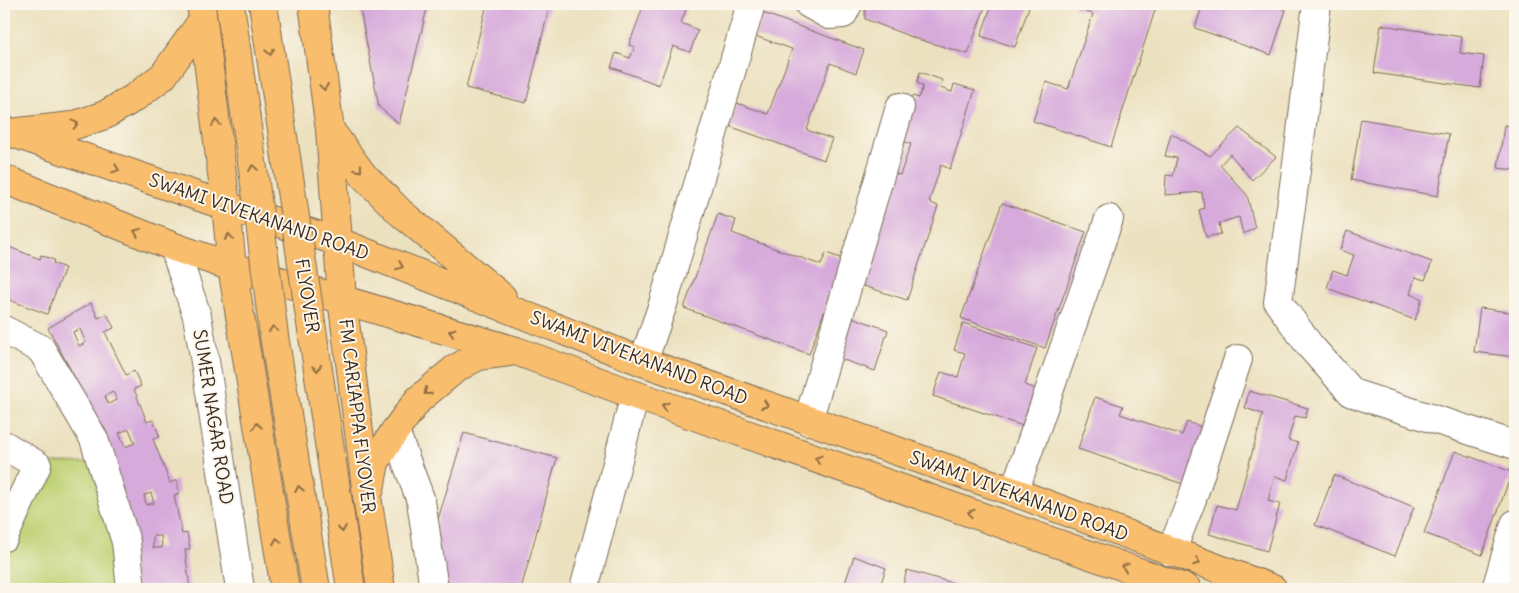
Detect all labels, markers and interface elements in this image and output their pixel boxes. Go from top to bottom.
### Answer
one-way arrow [264,48,275,56]
one-way arrow [318,83,329,91]
one-way arrow [71,119,80,130]
one-way arrow [211,119,222,127]
one-way arrow [111,163,120,173]
one-way arrow [248,163,259,171]
one-way arrow [354,163,362,172]
street label: SWAMI VIVEKANAND ROAD [146,168,372,265]
one-way arrow [133,228,142,238]
one-way arrow [224,233,235,241]
street label: FLYOVER [290,257,325,335]
one-way arrow [396,260,404,270]
street label: SWAMI VIVEKANAND ROAD [527,305,751,410]
street label: FM CARIAPPA FLYOVER [334,318,381,514]
one-way arrow [268,325,279,333]
one-way arrow [449,327,457,337]
street label: SUMER NAGAR ROAD [188,328,239,506]
one-way arrow [312,364,322,373]
one-way arrow [423,387,432,396]
one-way arrow [760,399,768,409]
one-way arrow [661,402,669,412]
one-way arrow [253,421,263,430]
street label: SWAMI VIVEKANAND ROAD [907,445,1132,546]
one-way arrow [814,455,823,465]
one-way arrow [295,485,305,494]
one-way arrow [968,509,976,519]
one-way arrow [336,525,346,533]
one-way arrow [272,537,282,546]
one-way arrow [1192,556,1201,566]
one-way arrow [1121,563,1129,573]

